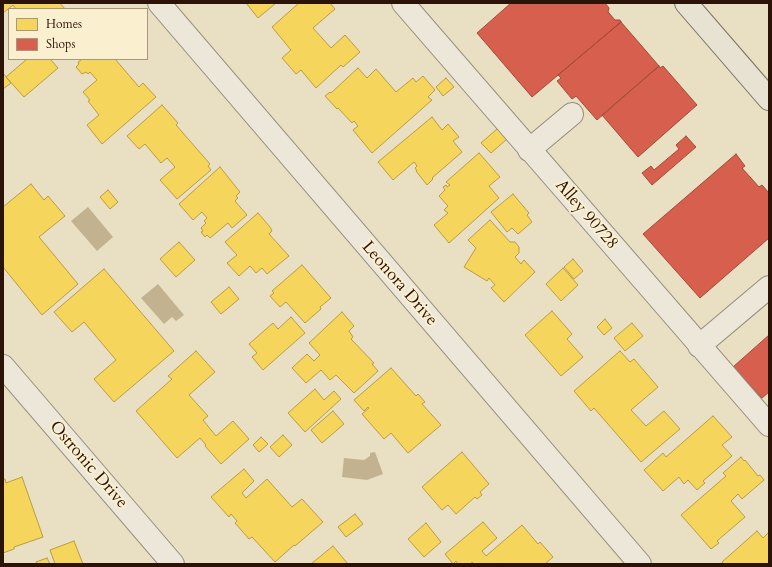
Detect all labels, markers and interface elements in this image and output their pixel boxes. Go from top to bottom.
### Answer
legend [8,8,148,60]
text: Homes [46,16,82,32]
text: Shops [46,36,75,52]
street label: Alley 90728 [550,176,622,254]
street label: Leonora Drive [357,238,441,330]
street label: Ostronic Drive [45,417,131,513]

